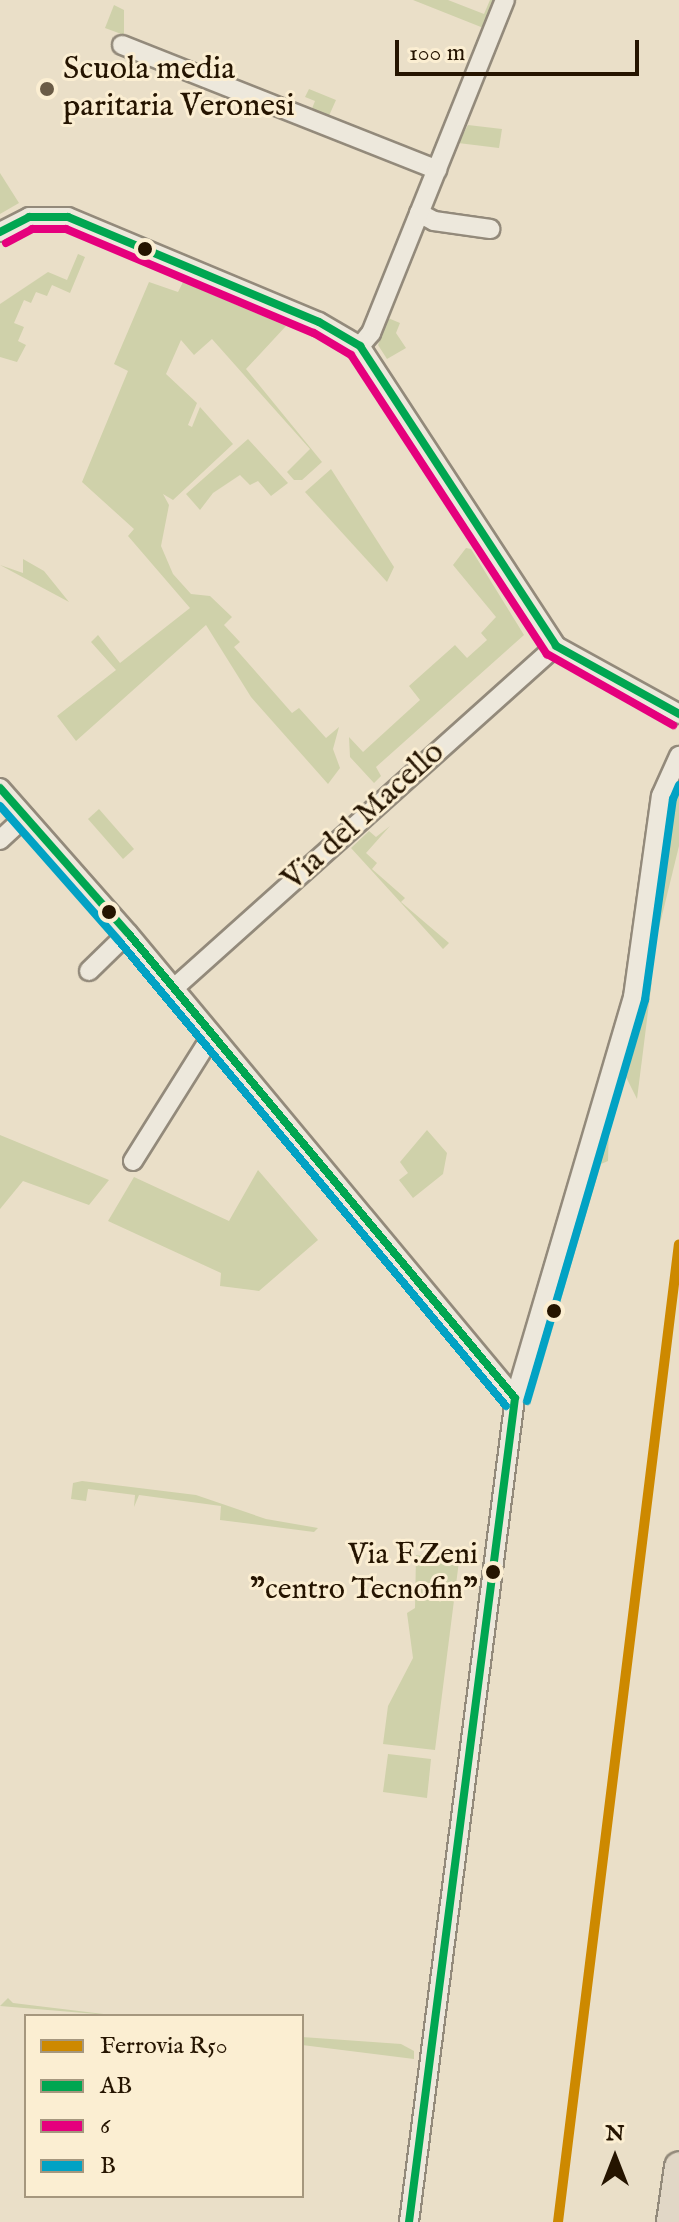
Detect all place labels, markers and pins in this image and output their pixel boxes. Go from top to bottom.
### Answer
place label: Scuola media paritaria Veronesi [63,52,295,127]
marker: Scuola media paritaria Veronesi [38,80,56,98]
unlabelled marker [137,241,153,257]
unlabelled marker [101,904,117,920]
unlabelled marker [546,1303,562,1319]
place label: Via F.Zeni "centro Tecnofin" [250,1537,478,1608]
marker: Via F.Zeni "centro Tecnofin" [485,1564,501,1580]

